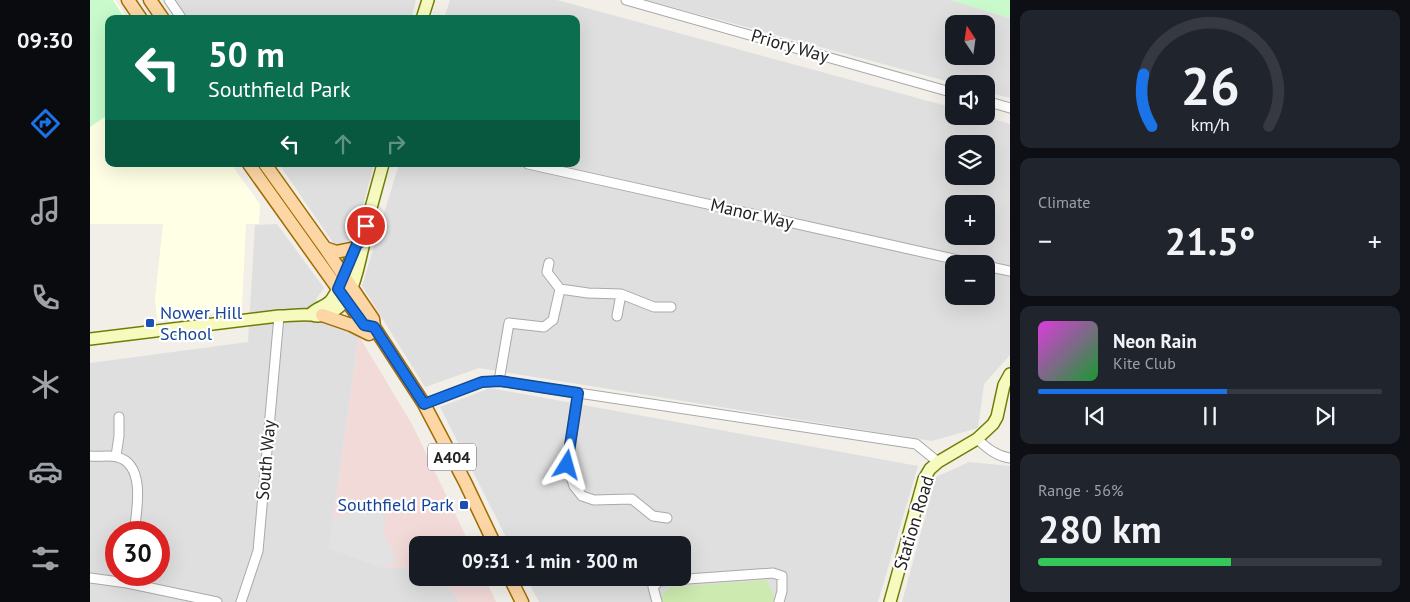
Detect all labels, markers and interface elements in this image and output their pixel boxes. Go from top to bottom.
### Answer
north arrow [945,15,995,65]
map controls [945,15,995,305]
street label: Priory Way [749,23,832,68]
text: 09:30 [17,26,73,54]
text: 50 m [208,31,285,77]
icon: left [125,35,190,100]
text: 26 [1181,52,1239,119]
text: Southfield Park [208,75,350,103]
button: sound [945,75,995,125]
icon: directions [28,106,63,141]
text: km/h [1190,113,1230,136]
icon: left [276,130,304,158]
icon: ahead [329,130,357,158]
icon: right [382,130,410,158]
button: layers [945,135,995,185]
text: Climate [1038,192,1090,212]
icon: music [28,193,63,228]
street label: Manor Way [708,193,797,234]
button: + [945,195,995,245]
pin [345,205,387,247]
icon: arrive [352,212,380,240]
text: 21.5° [1165,216,1255,265]
text: − [1038,222,1052,259]
text: + [1368,222,1382,259]
button: − [945,255,995,305]
icon: phone [28,280,63,315]
place label: Nower Hill School [160,301,243,345]
marker: Nower Hill School [144,317,156,329]
text: Neon Rain [1113,329,1197,353]
text: Kite Club [1113,353,1176,373]
icon: climate [28,367,63,402]
icon: previous [1081,402,1109,430]
icon: pause [1196,402,1224,430]
icon: next [1311,402,1339,430]
street label: South Way [251,418,281,501]
position arrow [540,438,592,490]
road number: A404 [428,444,476,471]
icon: car [28,454,63,489]
street label: Station Road [888,473,939,573]
text: Range · 56% [1038,480,1123,500]
place label: Southfield Park [337,493,454,516]
marker: Southfield Park [458,499,470,511]
text: 280 km [1038,504,1162,553]
speed limit sign: 30 [105,521,170,586]
icon: filters [28,541,63,576]
text: 09:31 · 1 min · 300 m [462,549,638,573]

